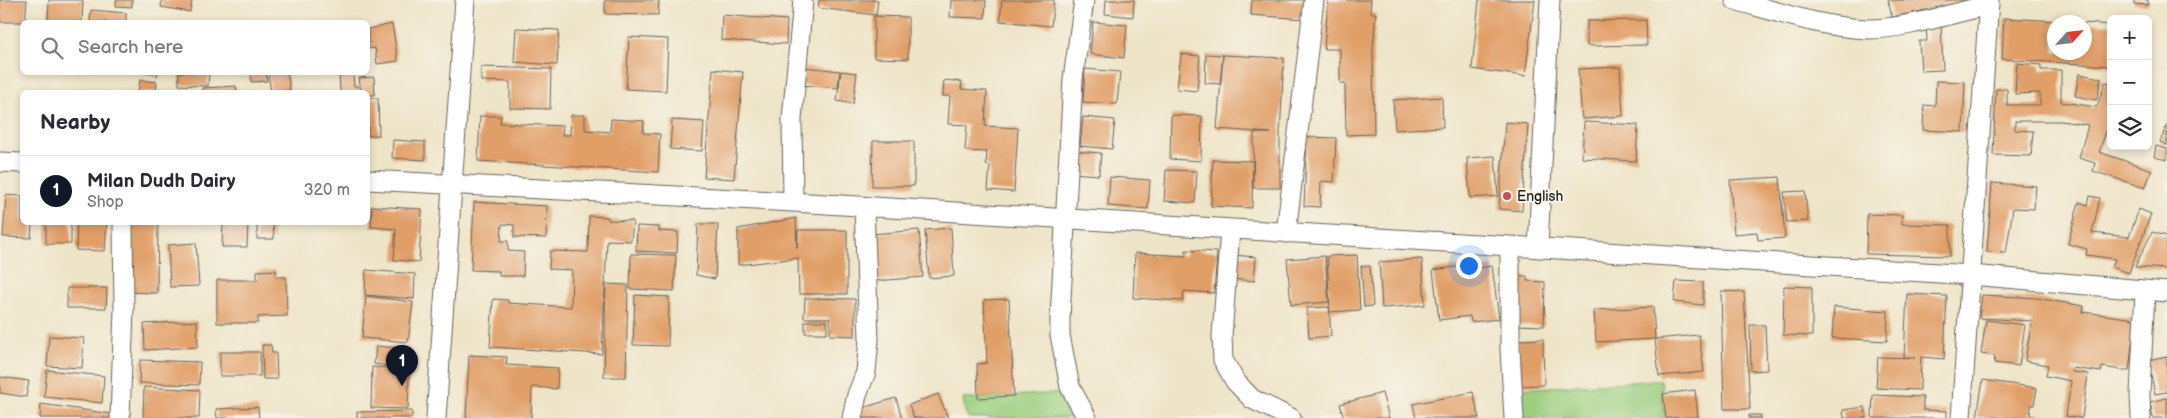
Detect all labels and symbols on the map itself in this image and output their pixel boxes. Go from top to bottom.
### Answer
north arrow [2047,15,2092,60]
place label: English [1517,188,1564,205]
marker: English [1501,190,1513,202]
your location [1456,253,1482,279]
pin: 1 [386,345,418,386]

